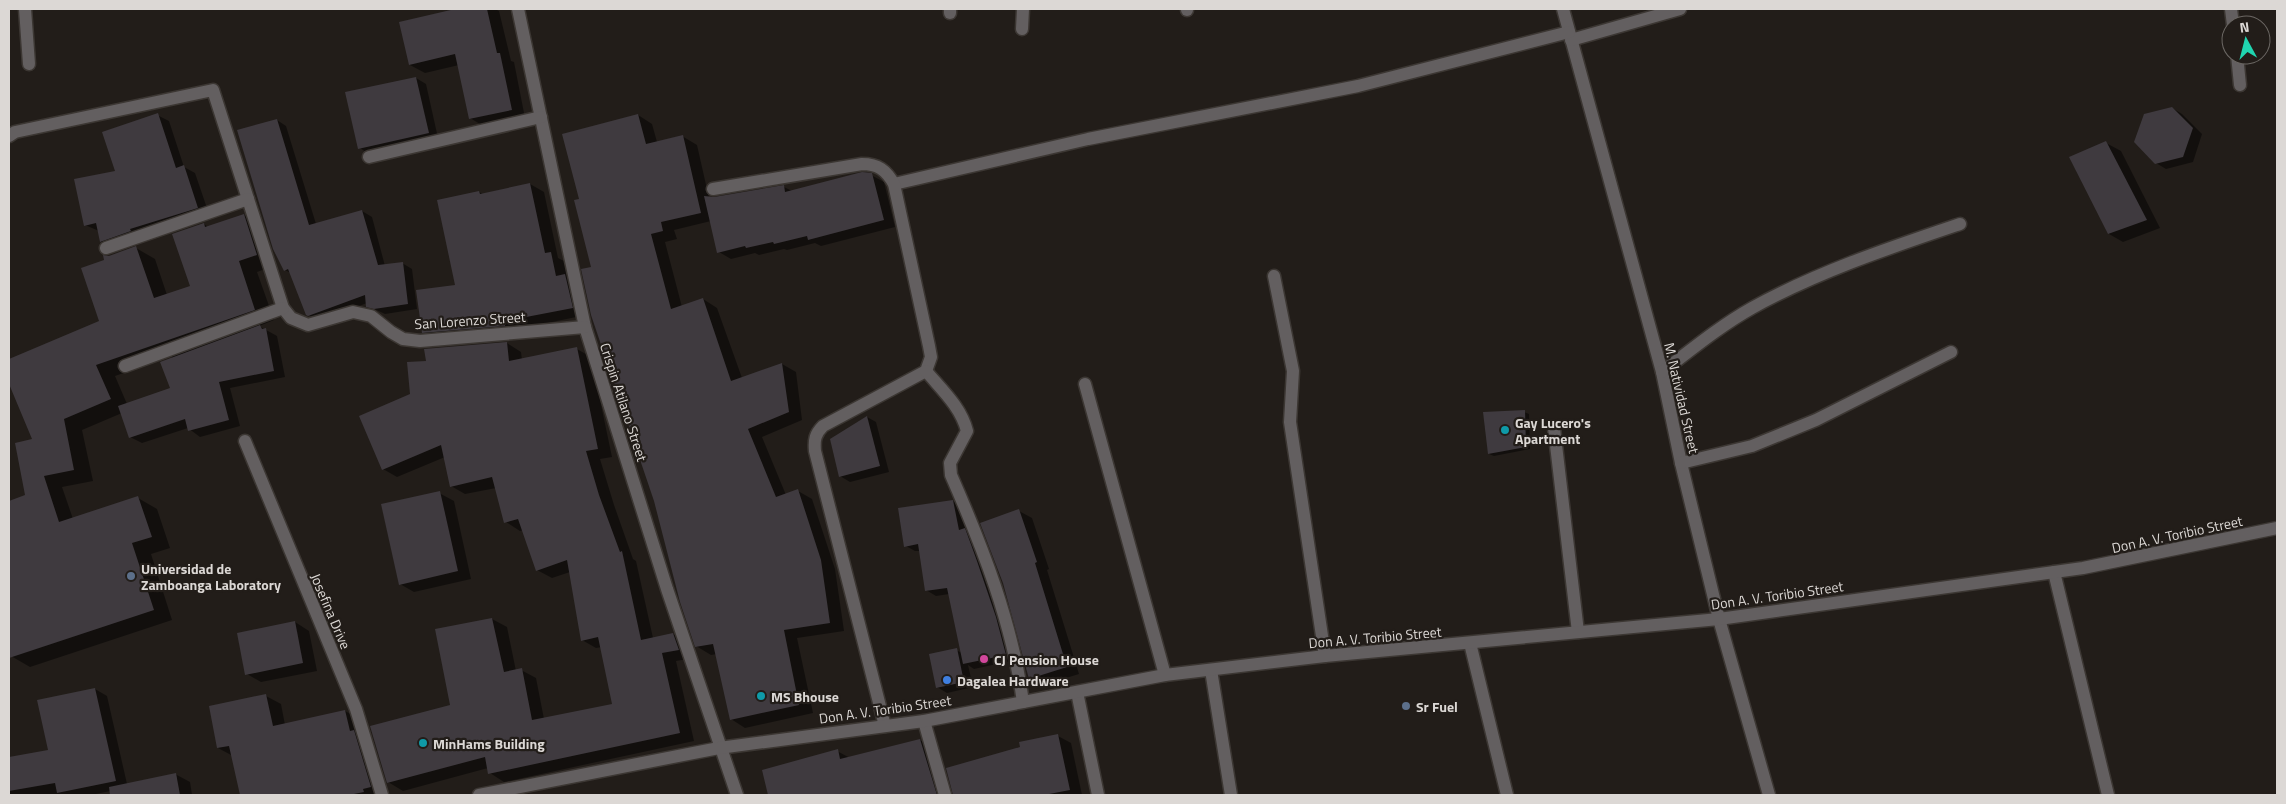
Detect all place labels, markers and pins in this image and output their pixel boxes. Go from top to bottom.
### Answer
place label: Gay Lucero's Apartment [1515,412,1591,449]
marker: Gay Lucero's Apartment [1499,424,1511,436]
place label: Universidad de Zamboanga Laboratory [141,558,281,595]
marker: Universidad de Zamboanga Laboratory [125,570,137,582]
place label: CJ Pension House [994,649,1099,670]
marker: CJ Pension House [978,653,990,665]
place label: Dagalea Hardware [957,670,1069,691]
marker: Dagalea Hardware [941,674,953,686]
place label: MS Bhouse [771,686,839,707]
marker: MS Bhouse [755,690,767,702]
place label: Sr Fuel [1416,696,1458,717]
marker: Sr Fuel [1400,700,1412,712]
place label: MinHams Building [433,733,545,754]
marker: MinHams Building [417,737,429,749]

